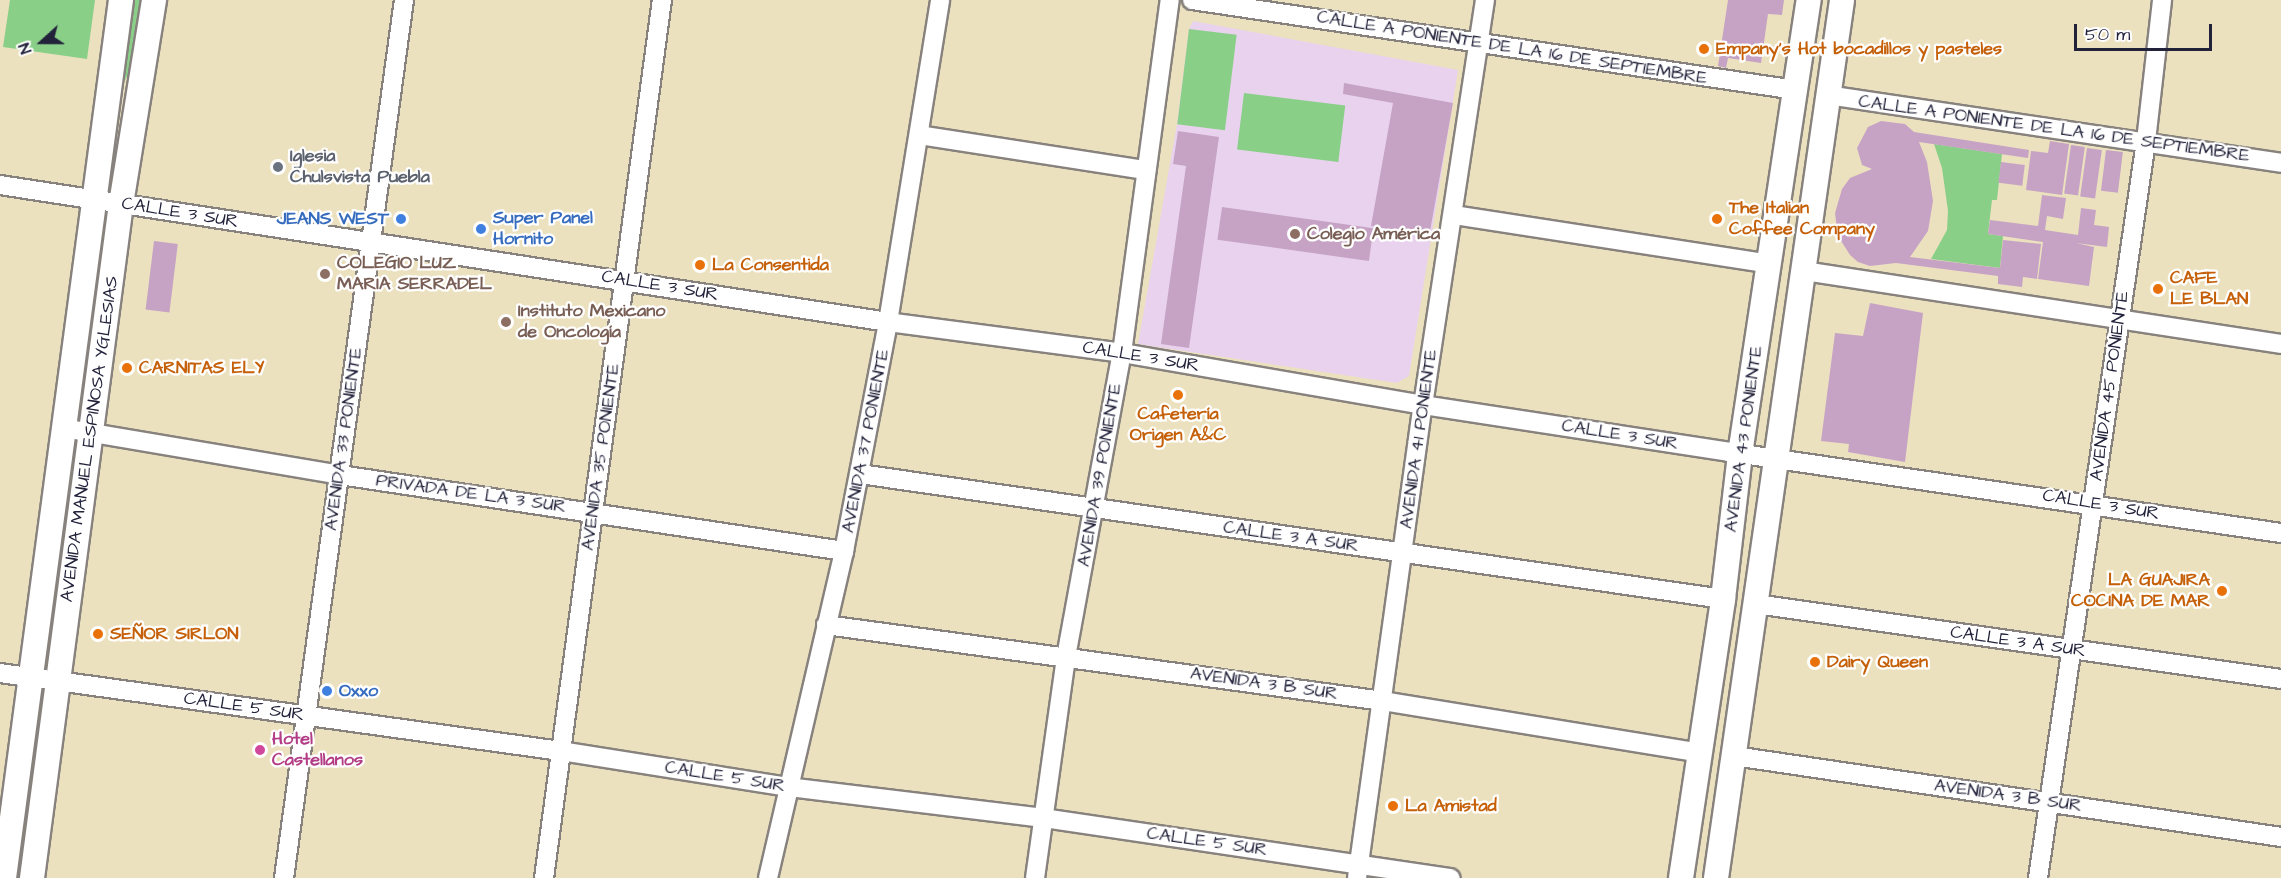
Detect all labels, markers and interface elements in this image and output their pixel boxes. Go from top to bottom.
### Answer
street label: CALLE A PONIENTE DE LA 16 DE SEPTIEMBRE [1315,6,1709,90]
north arrow [12,12,72,72]
scale bar [2077,12,2215,50]
text: 50 m [2085,22,2130,47]
place label: Empany’s Hot bocadillos y pasteles [1716,38,2002,60]
text: N [13,40,37,57]
marker: Empany’s Hot bocadillos y pasteles [1697,42,1711,56]
street label: CALLE A PONIENTE DE LA 16 DE SEPTIEMBRE [1857,91,2251,167]
place label: Iglesia Chulsvista Puebla [290,146,430,188]
marker: Iglesia Chulsvista Puebla [271,160,285,174]
street label: CALLE 3 SUR [120,193,240,233]
place label: The Italian Coffee Company [1729,198,1875,240]
place label: JEANS WEST [277,208,389,230]
place label: Super Panel Hornito [493,208,593,250]
marker: JEANS WEST [394,212,408,226]
marker: The Italian Coffee Company [1710,212,1724,226]
marker: Super Panel Hornito [474,222,488,236]
place label: Colegio América [1307,223,1440,245]
marker: Colegio América [1288,227,1302,241]
place label: COLEGIO LUZ MARIA SERRADEL [337,253,492,296]
place label: La Consentida [712,254,829,276]
marker: La Consentida [693,258,707,272]
street label: CALLE 3 SUR [600,266,720,306]
marker: COLEGIO LUZ MARIA SERRADEL [318,267,332,281]
place label: CAFE LE BLAN [2170,268,2248,310]
street label: AVENIDA MANUEL ESPINOSA YGLESIAS [56,275,124,603]
marker: CAFE LE BLAN [2151,282,2165,296]
street label: AVENIDA 45 PONIENTE [2086,290,2134,482]
place label: Instituto Mexicano de Oncología [518,301,665,344]
marker: Instituto Mexicano de Oncología [499,315,513,329]
street label: CALLE 3 SUR [1081,337,1201,377]
street label: AVENIDA 43 PONIENTE [1720,344,1768,534]
street label: AVENIDA 33 PONIENTE [320,346,368,532]
street label: AVENIDA 37 PONIENTE [838,347,894,535]
street label: AVENIDA 41 PONIENTE [1396,348,1442,530]
place label: CARNITAS ELY [139,357,264,379]
marker: CARNITAS ELY [120,361,134,375]
street label: AVENIDA 35 PONIENTE [577,362,625,552]
street label: AVENIDA 39 PONIENTE [1073,382,1127,568]
marker: Cafetería Origen A&C [1171,388,1185,402]
place label: Cafetería Origen A&C [1130,404,1226,446]
street label: CALLE 3 SUR [1560,415,1680,455]
street label: PRIVADA DE LA 3 SUR [374,470,568,518]
street label: CALLE 3 SUR [2041,485,2161,525]
street label: CALLE 3 A SUR [1222,517,1360,557]
place label: LA GUAJIRA COCINA DE MAR [2071,570,2210,612]
marker: LA GUAJIRA COCINA DE MAR [2215,584,2229,598]
street label: CALLE 3 A SUR [1949,622,2087,662]
place label: SEÑOR SIRLON [110,623,239,645]
marker: SEÑOR SIRLON [91,627,105,641]
place label: Dairy Queen [1827,651,1928,673]
marker: Dairy Queen [1808,655,1822,669]
street label: AVENIDA 3 B SUR [1189,663,1339,705]
place label: Oxxo [339,680,378,702]
marker: Oxxo [320,684,334,698]
street label: CALLE 5 SUR [182,688,306,726]
place label: Hotel Castellanos [272,729,363,771]
marker: Hotel Castellanos [253,743,267,757]
street label: CALLE 5 SUR [663,757,787,797]
street label: AVENIDA 3 B SUR [1933,775,2083,817]
place label: La Amistad [1405,795,1497,817]
marker: La Amistad [1386,799,1400,813]
street label: CALLE 5 SUR [1145,823,1269,861]

